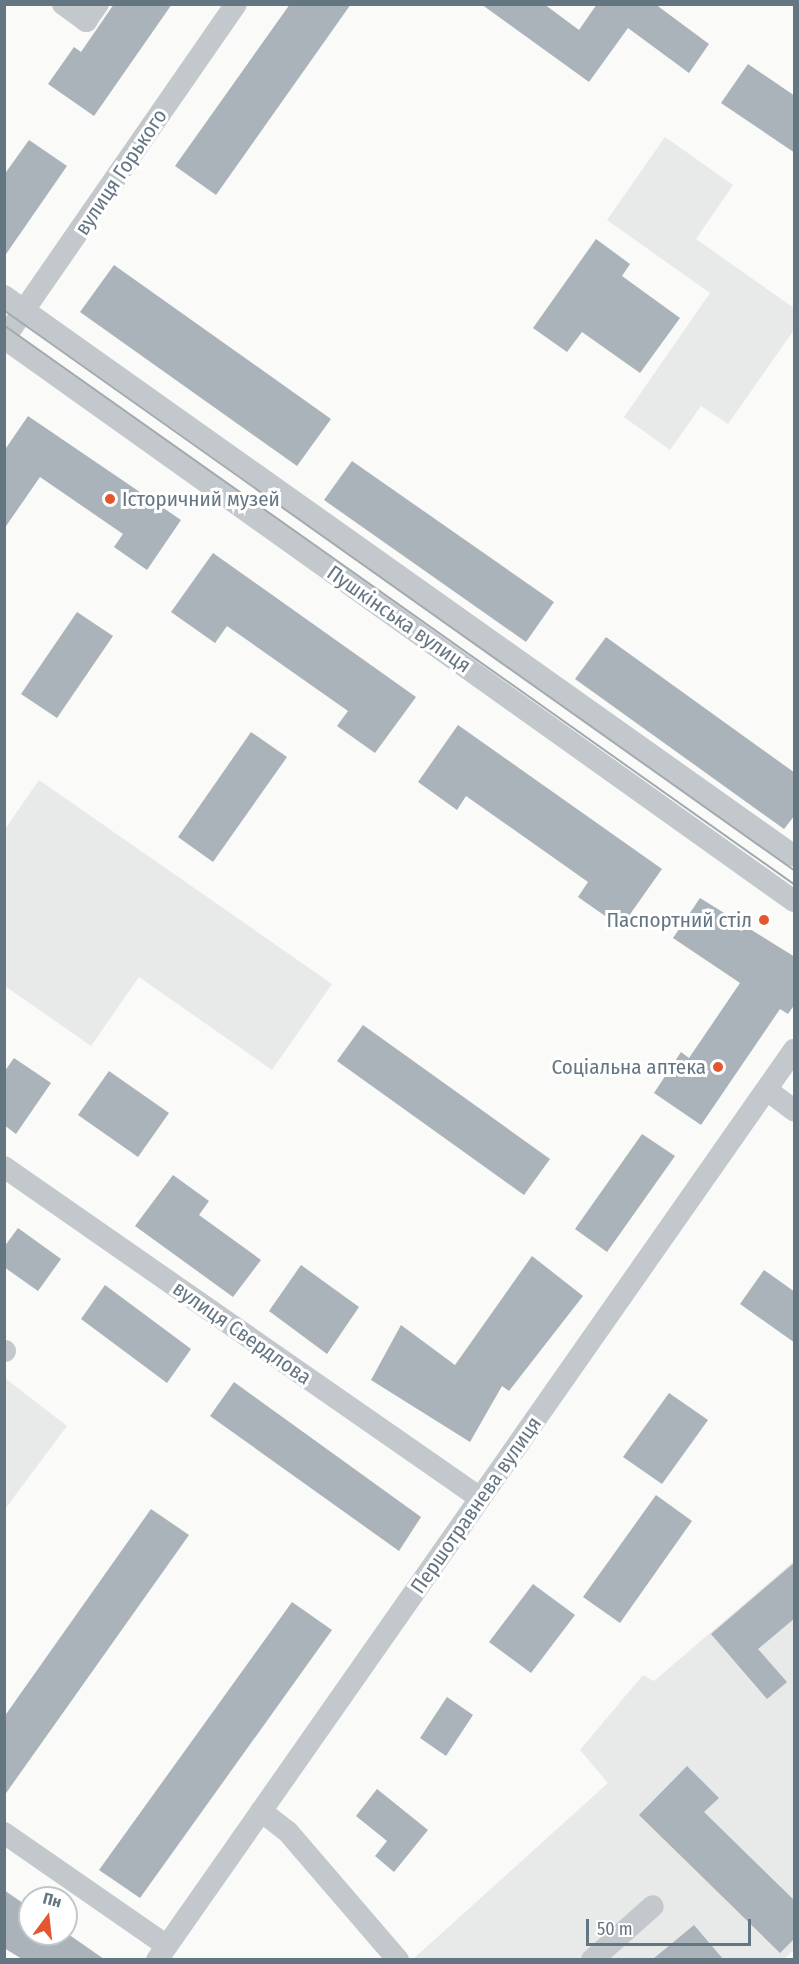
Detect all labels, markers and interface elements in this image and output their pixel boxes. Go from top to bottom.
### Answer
street label: вулиця Горького [70,104,172,240]
place label: Історичний музей [122,486,280,512]
marker: Історичний музей [103,492,117,506]
street label: Пушкінська вулиця [322,560,476,678]
place label: Паспортний стіл [606,907,752,933]
marker: Паспортний стіл [757,913,771,927]
place label: Соціальна аптека [551,1054,706,1080]
marker: Соціальна аптека [711,1060,725,1074]
street label: вулиця Свердлова [168,1276,316,1390]
street label: Першотравнева вулиця [405,1412,547,1598]
north arrow [18,1886,78,1946]
text: Пн [41,1889,63,1912]
scale bar [589,1907,754,1945]
text: 50 m [597,1918,633,1940]

